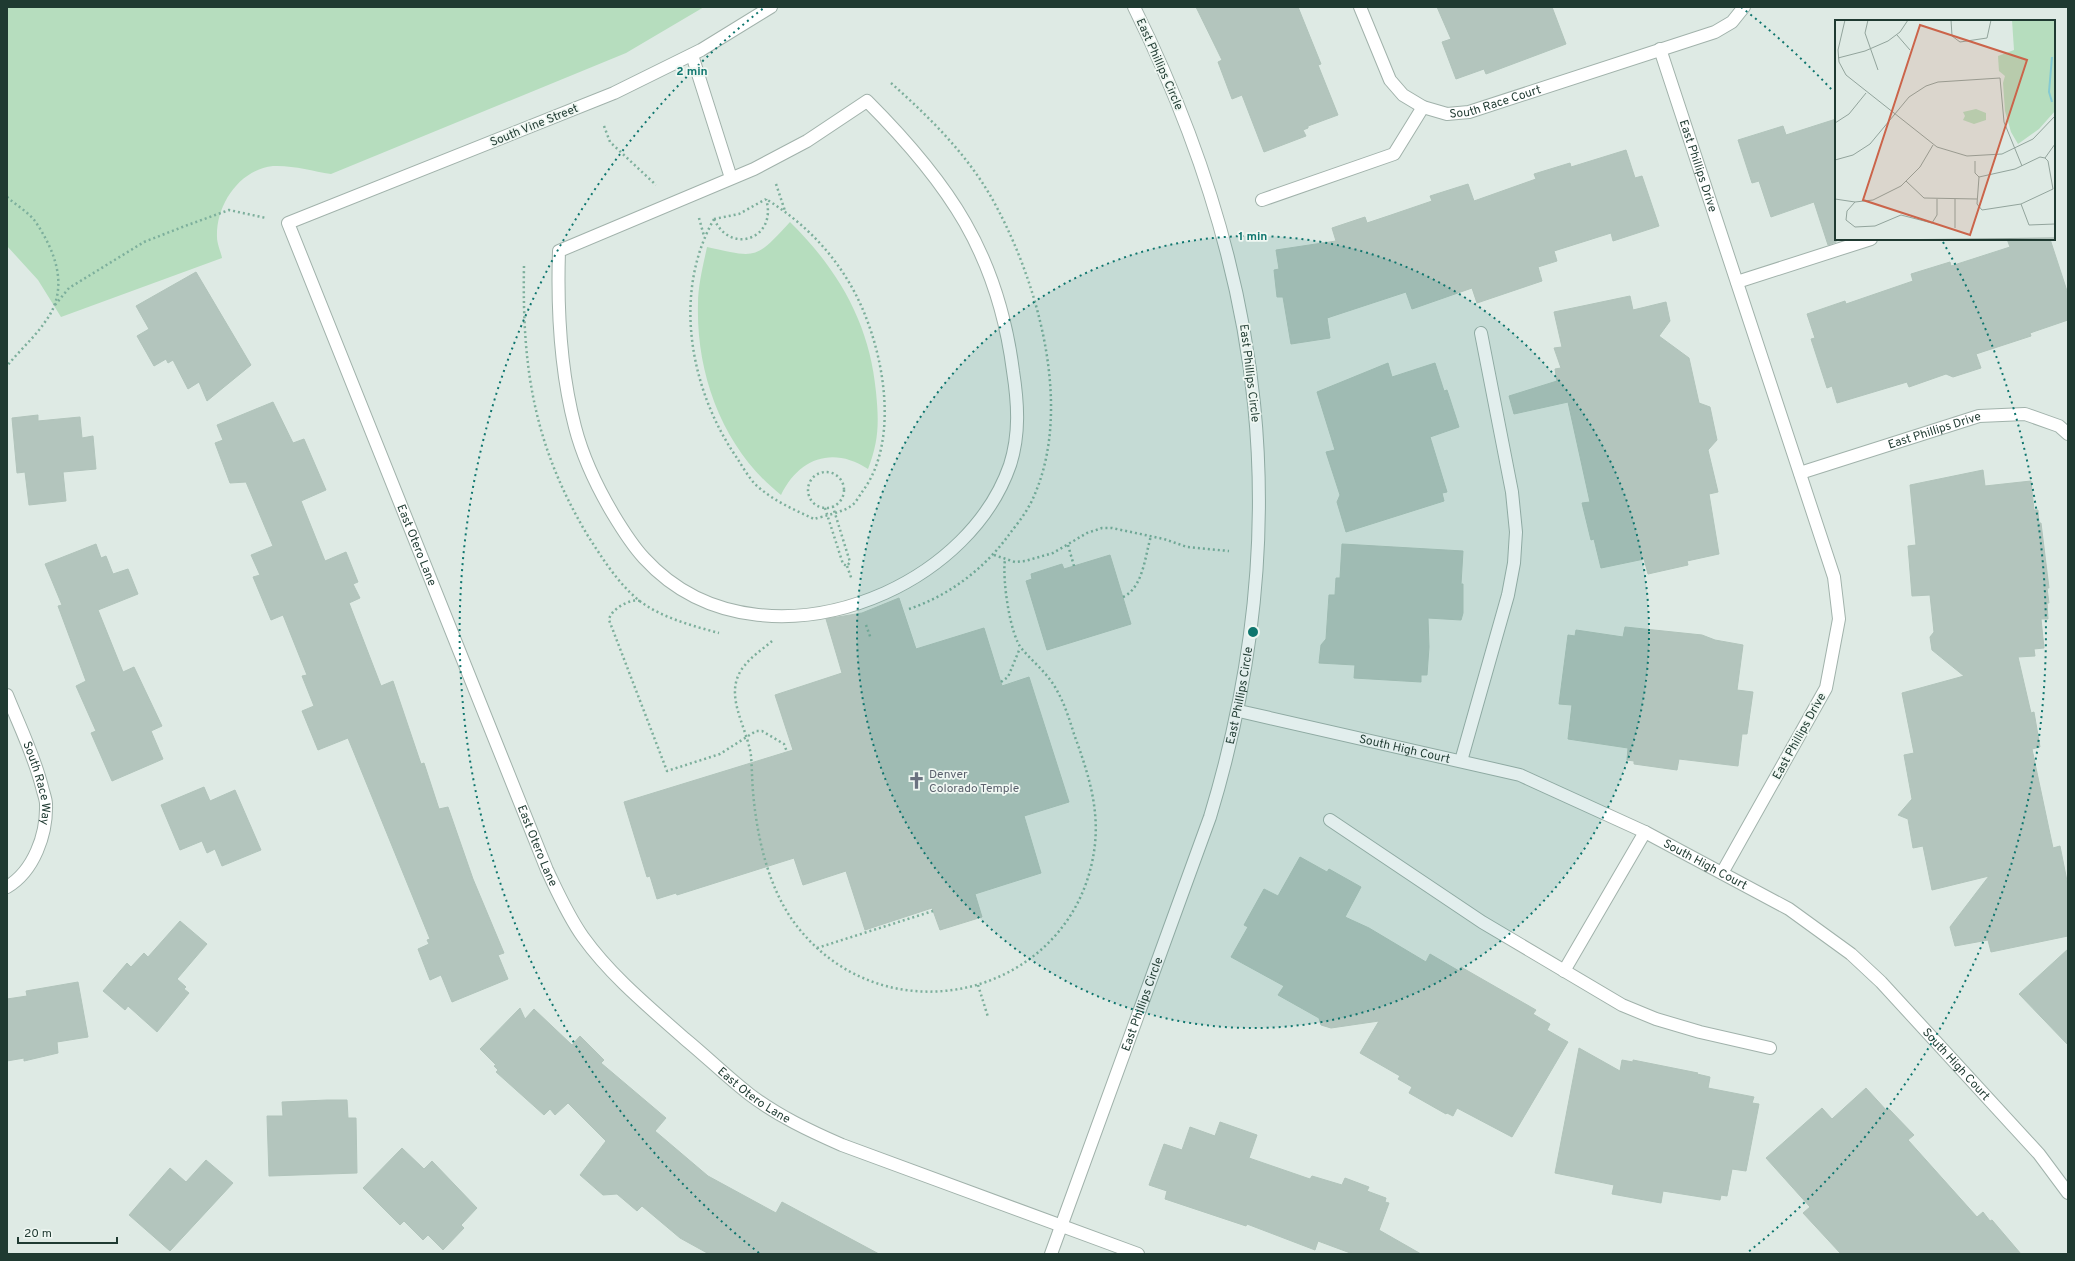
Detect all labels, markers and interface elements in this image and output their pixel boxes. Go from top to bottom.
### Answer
street label: East Phillips Circle [1132,16,1187,113]
inset map [1835,20,2055,240]
text: 2 min [676,64,708,80]
street label: South Race Court [1449,82,1543,123]
street label: South Vine Street [488,101,581,151]
street label: East Phillips Drive [1675,118,1720,215]
text: 1 min [1239,229,1267,245]
street label: East Phillips Circle [1235,323,1263,423]
street label: East Phillips Drive [1886,409,1983,453]
street label: East Otero Lane [392,502,439,589]
centre of rings [1246,625,1260,639]
street label: East Phillips Circle [1223,646,1257,746]
street label: East Phillips Drive [1769,690,1830,783]
street label: South High Court [1357,732,1452,768]
street label: South Race Way [18,739,53,826]
place label: Denver Colorado Temple [929,767,1019,797]
church icon: Denver Colorado Temple [906,771,926,791]
street label: East Otero Lane [513,803,561,889]
street label: South High Court [1660,836,1750,894]
street label: East Phillips Circle [1118,955,1167,1054]
street label: South High Court [1918,1025,1993,1104]
street label: East Otero Lane [714,1064,793,1128]
scale bar [18,1219,117,1245]
text: 20 m [24,1226,52,1242]

